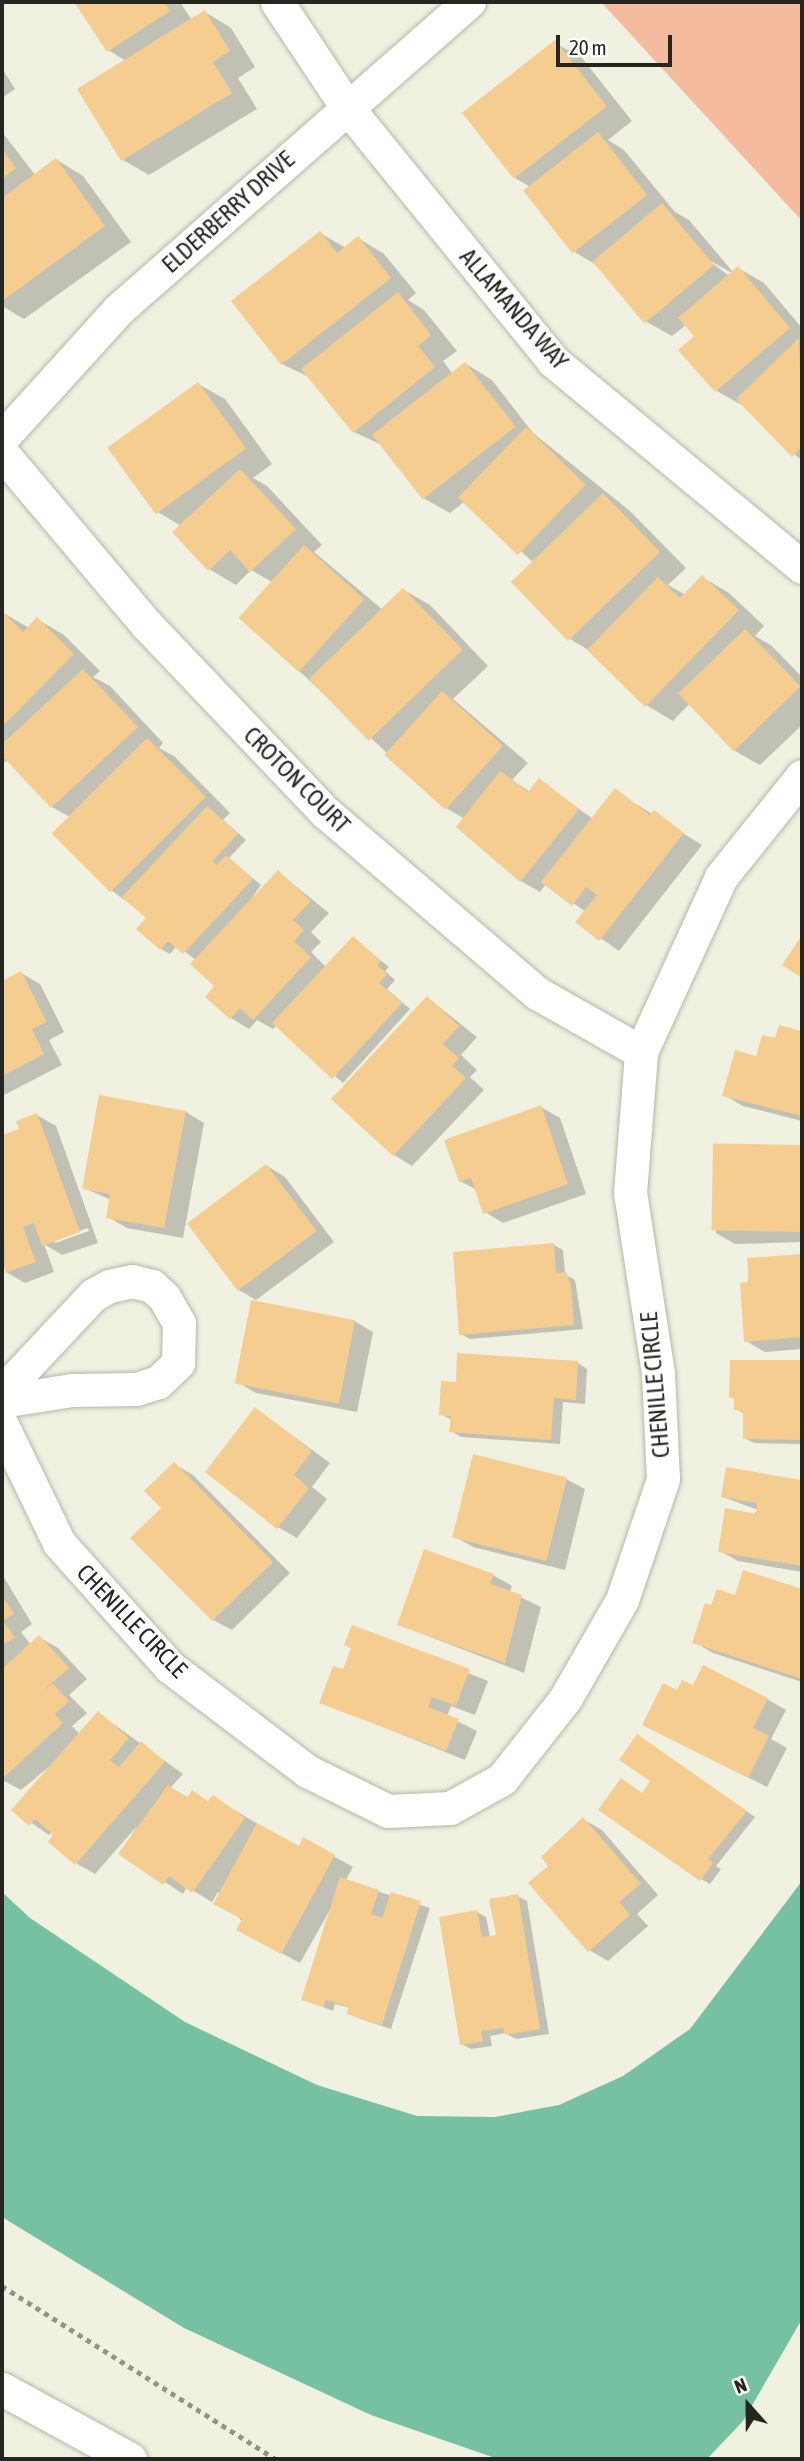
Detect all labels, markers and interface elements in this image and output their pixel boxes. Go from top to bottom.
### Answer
scale bar [559,21,674,65]
text: 20 m [569,35,607,59]
street label: ELDERBERRY DRIVE [156,145,300,279]
street label: ALLAMANDA WAY [454,243,574,375]
street label: CROTON COURT [238,721,356,839]
street label: CHENILLE CIRCLE [634,1311,676,1459]
street label: CHENILLE CIRCLE [71,1558,193,1684]
north arrow [713,2370,783,2440]
text: N [731,2373,750,2398]

